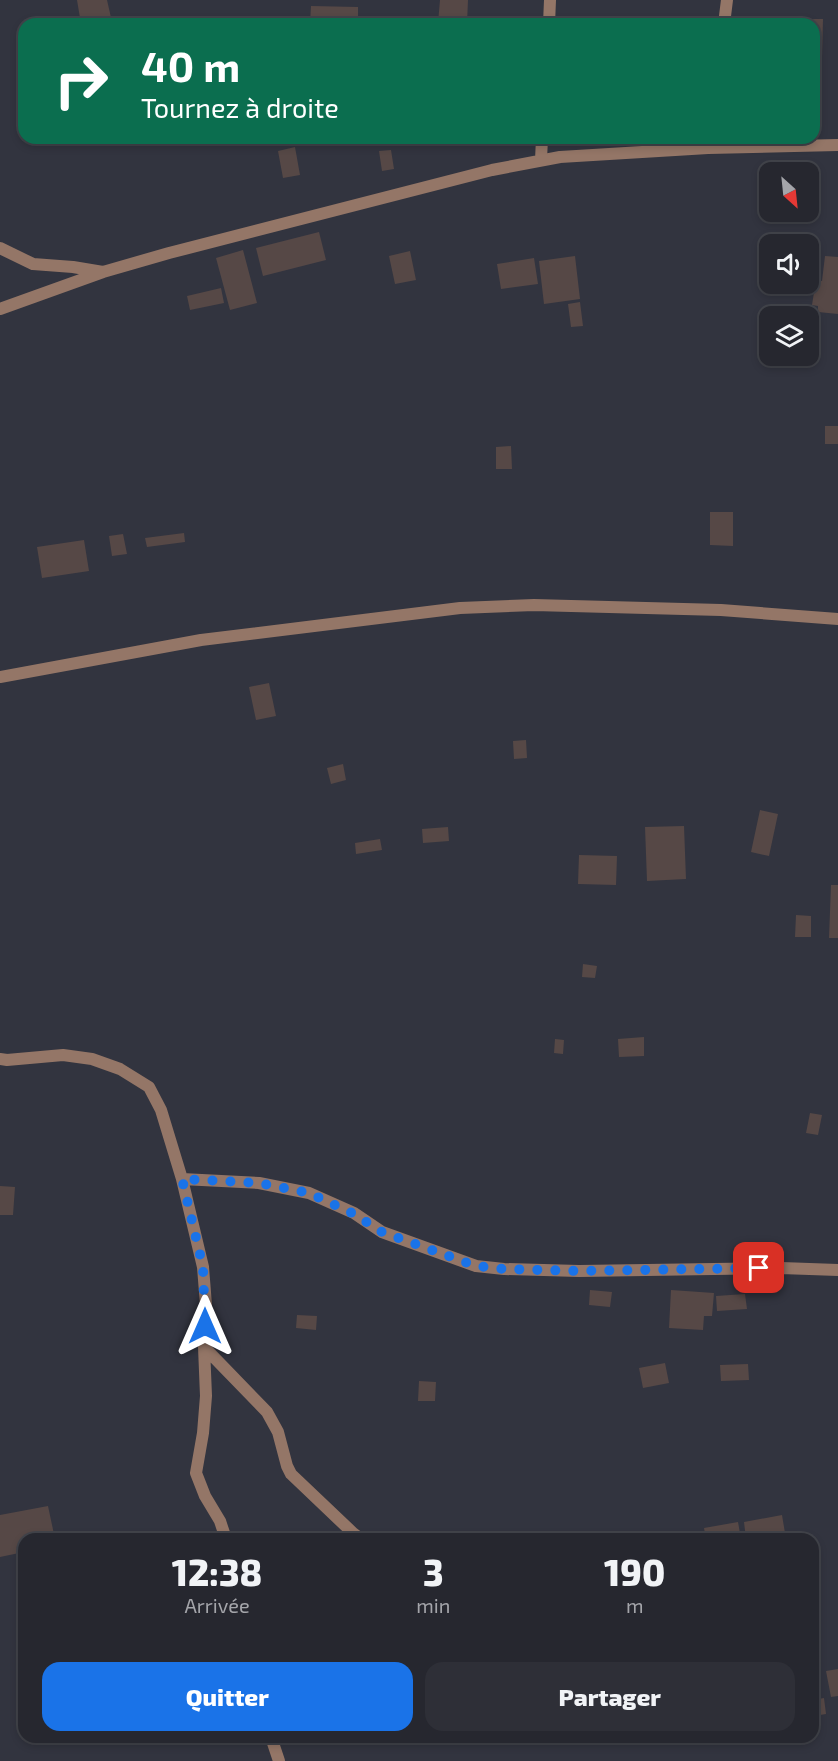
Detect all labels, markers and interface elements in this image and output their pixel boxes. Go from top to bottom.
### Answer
text: 40 m [141,40,240,90]
icon: right [42,42,120,120]
text: Tournez à droite [141,91,339,123]
north arrow [759,162,819,222]
map controls [759,162,819,366]
button: sound [759,234,819,294]
button: layers [759,306,819,366]
pin [733,1242,784,1293]
icon: arrive [742,1251,775,1284]
position arrow [173,1294,237,1358]
text: 12:38 [172,1550,262,1593]
text: 3 [423,1550,444,1593]
text: 190 [604,1550,665,1593]
text: Arrivée [184,1593,250,1617]
text: min [416,1593,450,1617]
text: m [626,1593,643,1617]
button: Quitter [42,1662,413,1731]
button: Partager [425,1662,795,1731]

